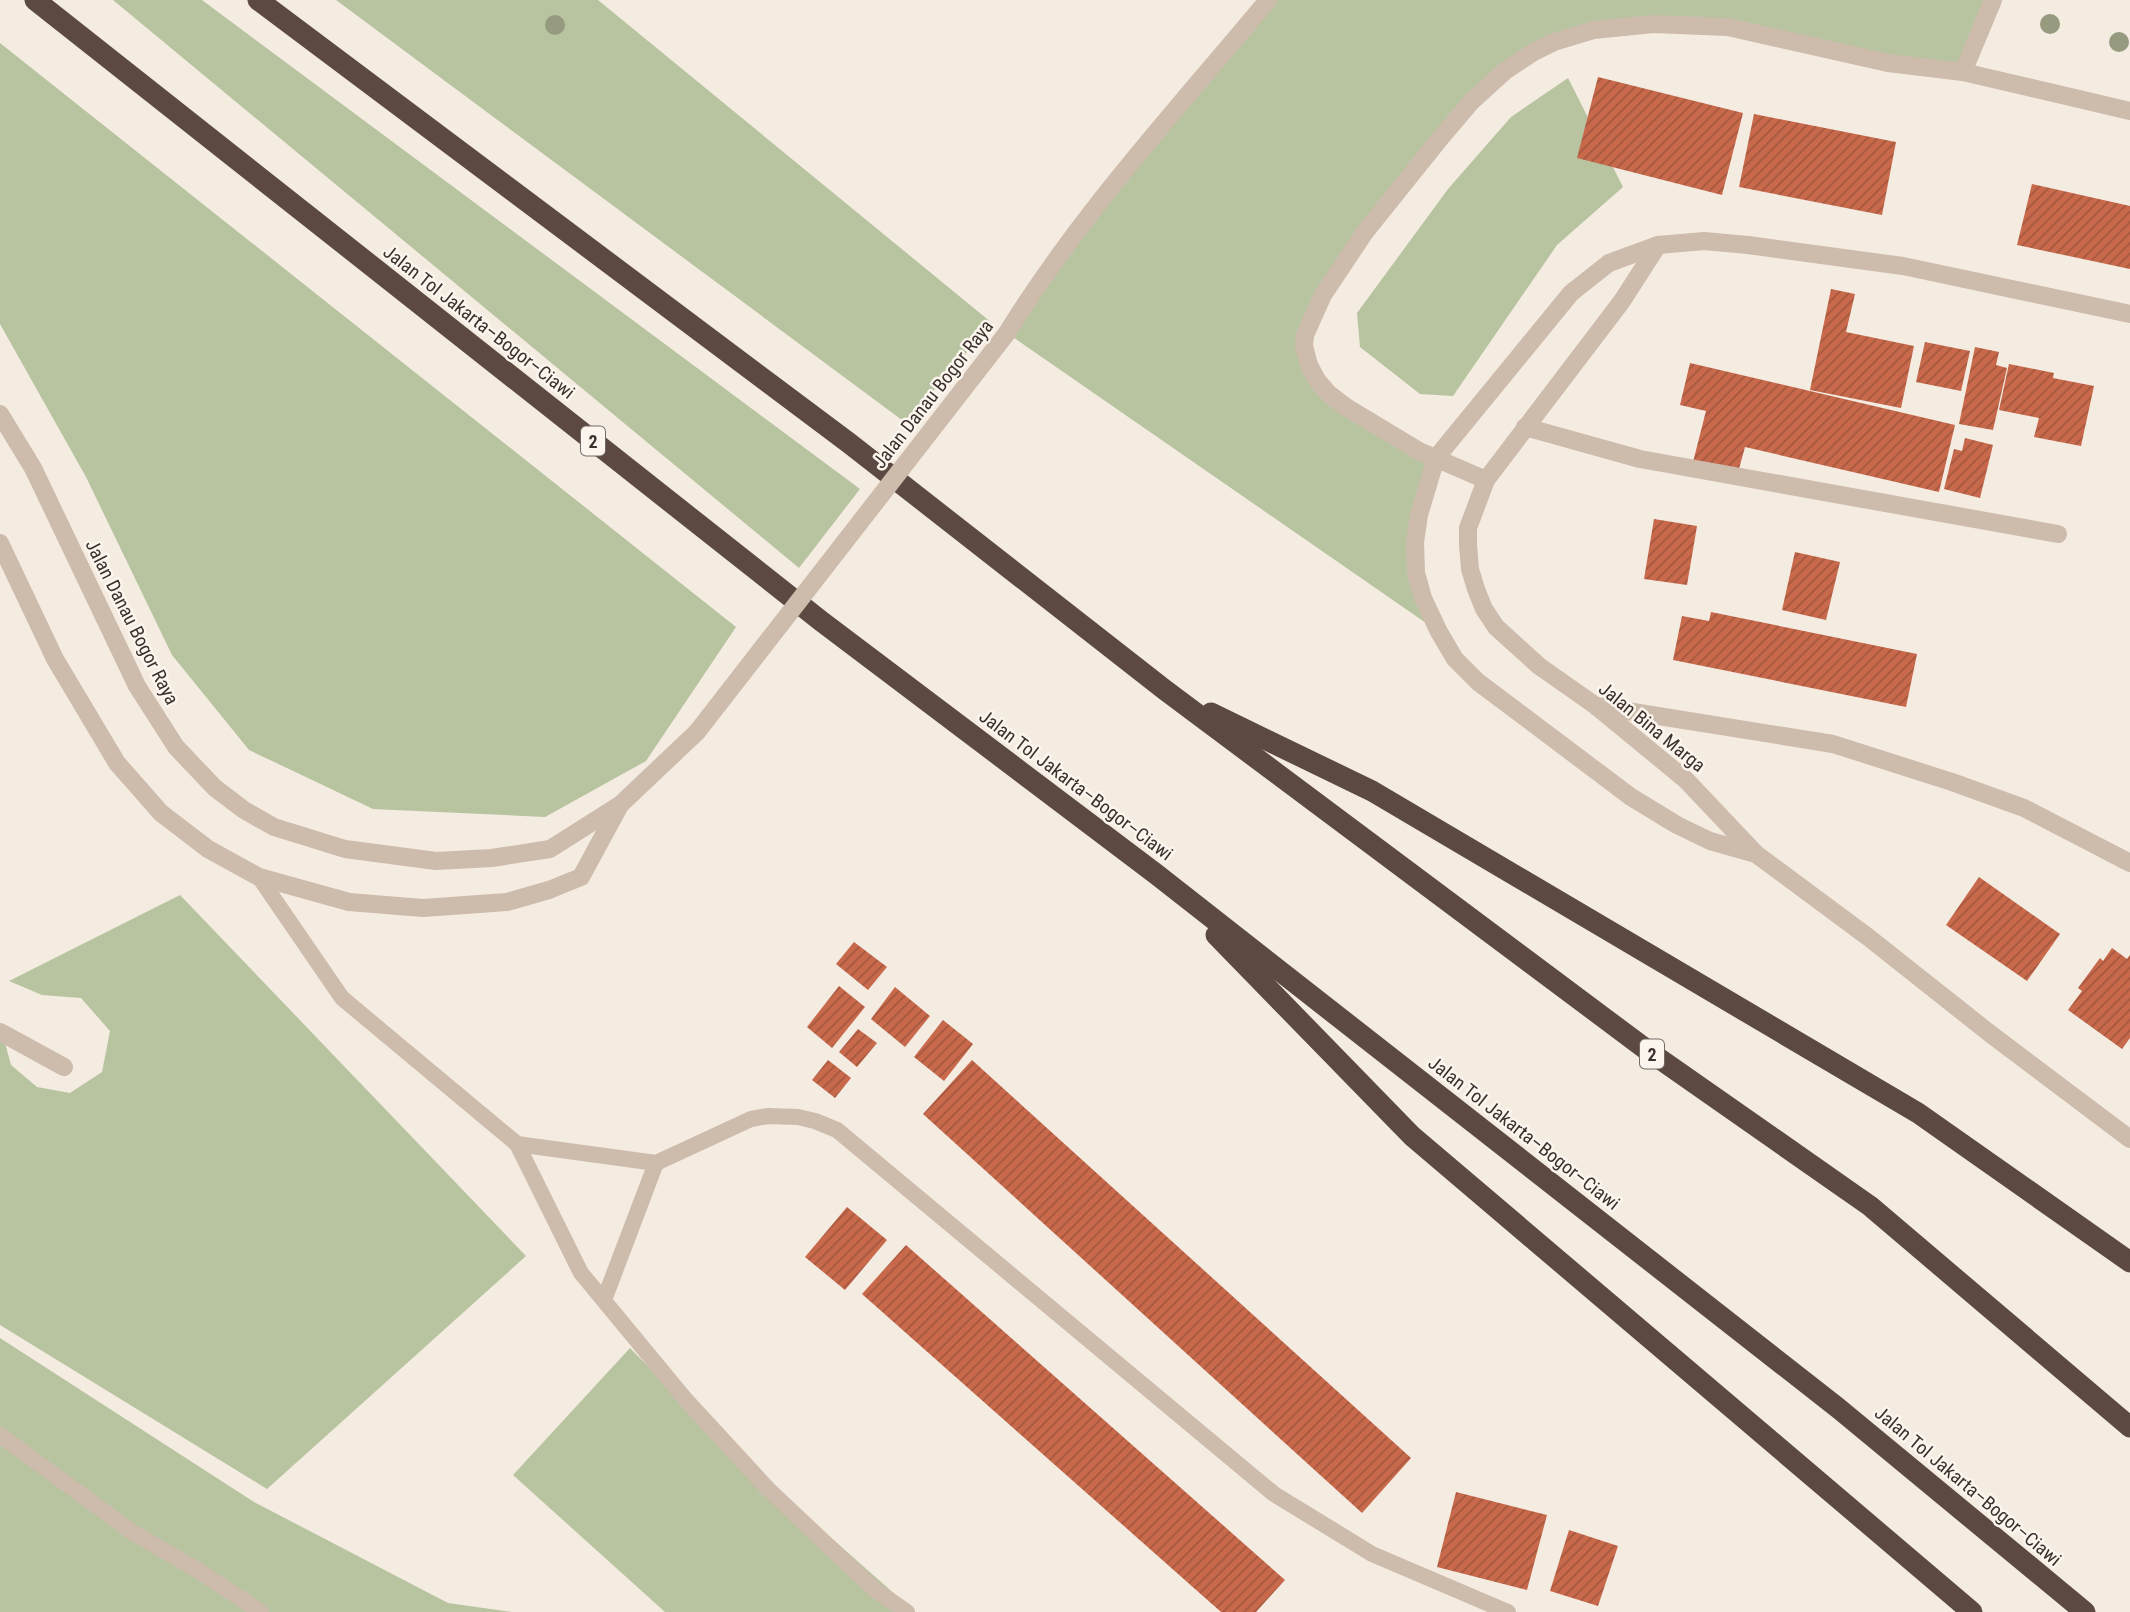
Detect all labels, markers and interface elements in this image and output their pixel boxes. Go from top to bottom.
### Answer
street label: Jalan Tol Jakarta–Bogor–Ciawi [379,240,579,404]
street label: Jalan Danau Bogor Raya [868,315,998,473]
road number: 2 [581,426,605,456]
street label: Jalan Danau Bogor Raya [80,536,184,708]
street label: Jalan Bina Marga [1594,677,1710,777]
street label: Jalan Tol Jakarta–Bogor–Ciawi [975,705,1177,865]
road number: 2 [1640,1040,1664,1069]
street label: Jalan Tol Jakarta–Bogor–Ciawi [1424,1051,1624,1215]
street label: Jalan Tol Jakarta–Bogor–Ciawi [1870,1401,2066,1571]

